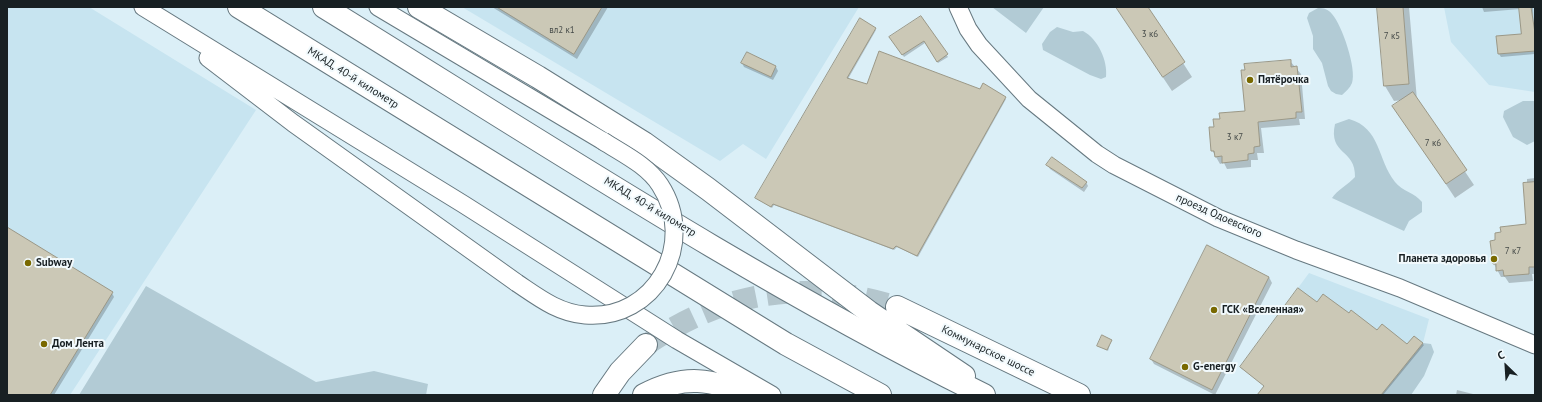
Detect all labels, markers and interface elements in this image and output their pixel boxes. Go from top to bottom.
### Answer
house number: вл2 к1 [549,25,575,35]
house number: 3 к6 [1142,29,1158,39]
house number: 7 к5 [1384,31,1400,41]
street label: МКАД, 40-й километр [305,45,401,111]
place label: Пятёрочка [1258,73,1309,87]
marker: Пятёрочка [1245,75,1255,85]
house number: 3 к7 [1227,132,1243,142]
house number: 7 к6 [1425,138,1441,148]
street label: МКАД, 40-й километр [602,174,698,240]
street label: проезд Одоевского [1174,191,1264,241]
house number: 7 к7 [1505,246,1521,256]
place label: Планета здоровья [1398,252,1486,266]
marker: Планета здоровья [1489,254,1499,264]
place label: Subway [36,256,72,270]
marker: Subway [23,258,33,268]
place label: ГСК «Вселенная» [1222,303,1304,317]
marker: ГСК «Вселенная» [1209,305,1219,315]
street label: Коммунарское шоссе [939,323,1037,379]
place label: Дом Лента [52,337,104,351]
marker: Дом Лента [39,339,49,349]
north arrow [1486,346,1526,386]
text: С [1495,347,1507,363]
place label: G-energy [1193,360,1236,374]
marker: G-energy [1180,362,1190,372]

